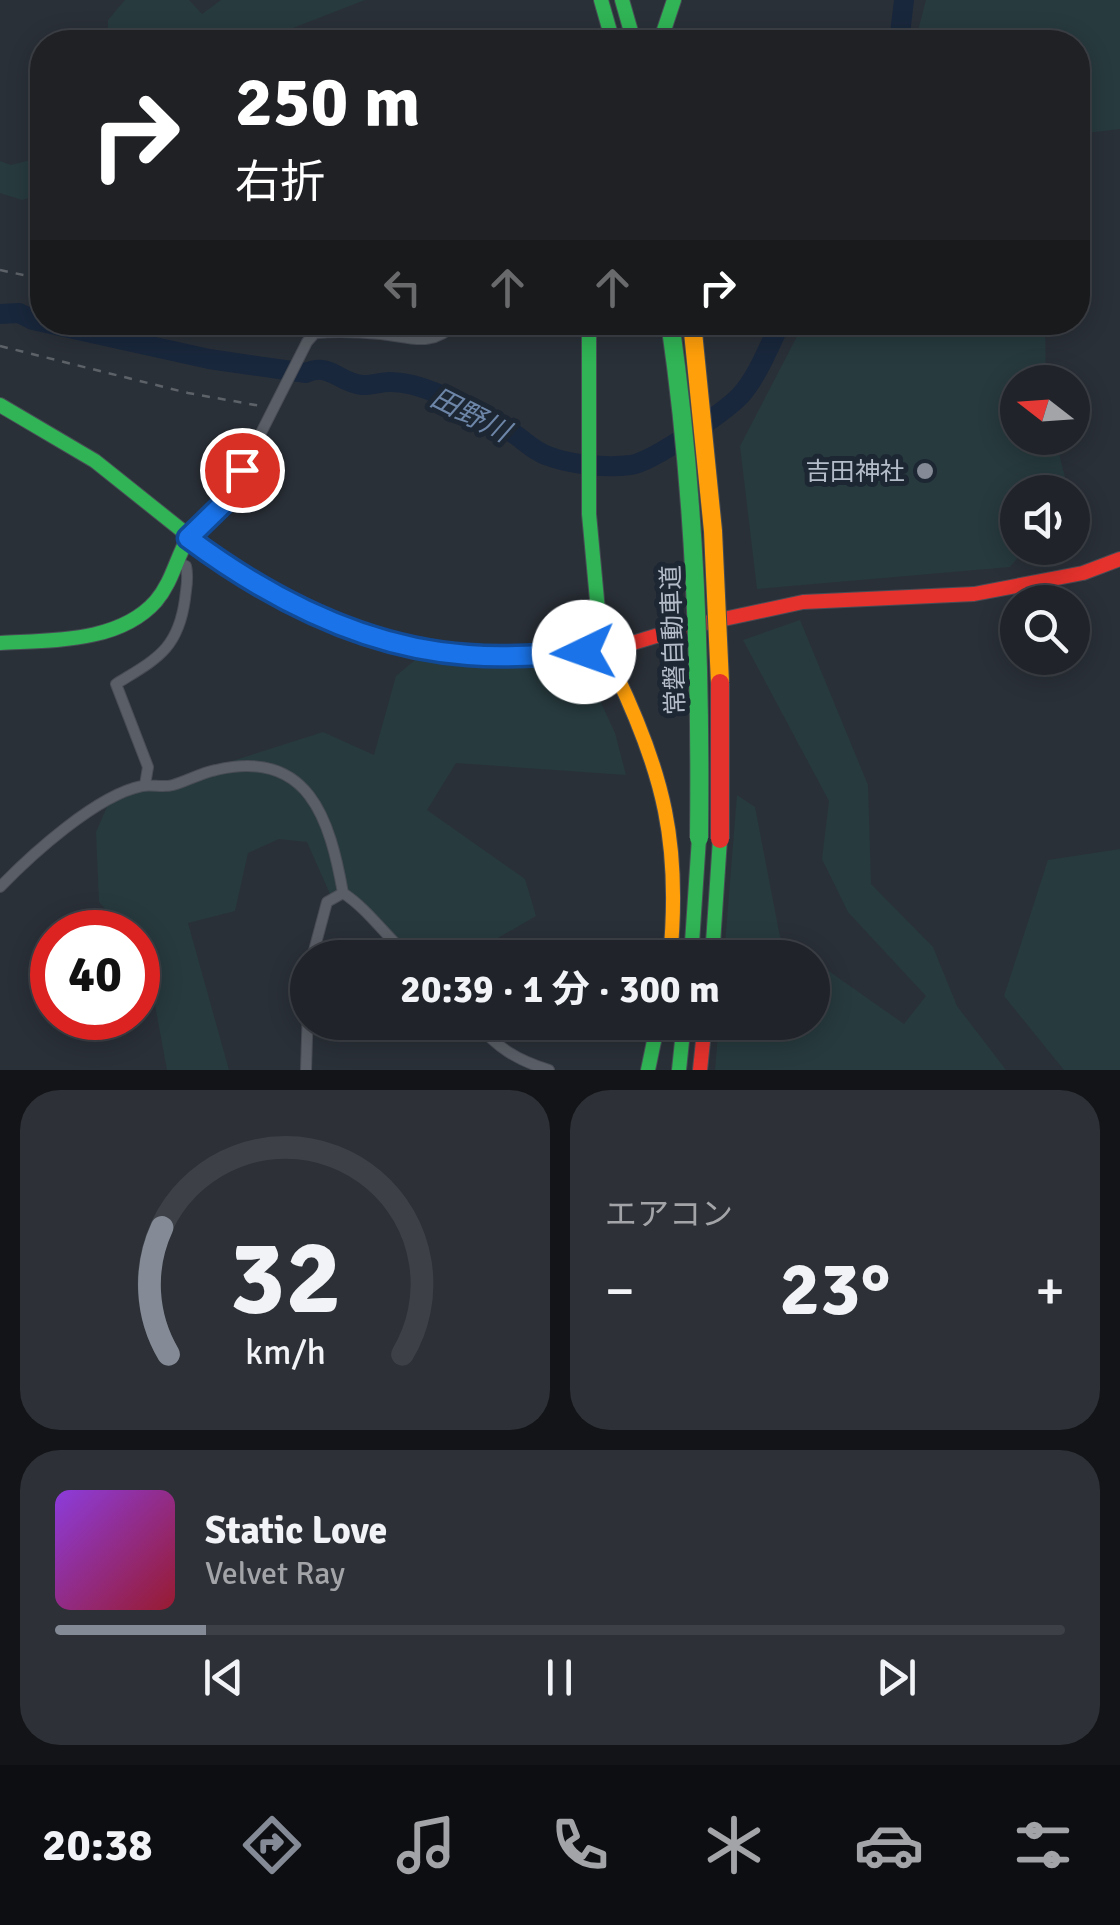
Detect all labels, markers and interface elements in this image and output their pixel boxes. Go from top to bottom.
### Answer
text: 250 m [235,59,420,145]
icon: right [70,70,200,200]
text: 右折 [235,155,325,210]
icon: left [375,260,430,315]
icon: ahead [480,260,535,315]
icon: ahead [585,260,640,315]
icon: right [690,260,745,315]
north arrow [1000,365,1090,455]
map controls [1000,365,1090,675]
water label: 田野川 [425,381,518,451]
pin [200,428,285,513]
icon: arrive [215,443,270,498]
place label: 吉田神社 [805,456,905,487]
marker: 吉田神社 [914,460,936,482]
button: sound [1000,475,1090,565]
street label: 常磐自動車道 [655,564,691,716]
button: search [1000,585,1090,675]
position arrow [532,600,636,704]
speed limit sign: 40 [30,910,160,1040]
text: 20:39 · 1 分 · 300 m [400,966,720,1013]
text: エアコン [605,1195,733,1234]
text: 32 [229,1214,341,1342]
text: 23° [780,1243,891,1336]
text: − [605,1257,635,1325]
text: + [1035,1257,1065,1325]
text: km/h [245,1330,325,1374]
text: Static Love [205,1507,387,1554]
text: Velvet Ray [205,1554,345,1593]
icon: previous [196,1650,251,1705]
icon: pause [532,1650,587,1705]
icon: next [869,1650,924,1705]
icon: directions [237,1810,307,1880]
icon: music [391,1810,461,1880]
icon: phone [545,1810,615,1880]
icon: climate [699,1810,769,1880]
icon: car [854,1810,924,1880]
icon: filters [1008,1810,1078,1880]
text: 20:38 [42,1818,153,1873]

